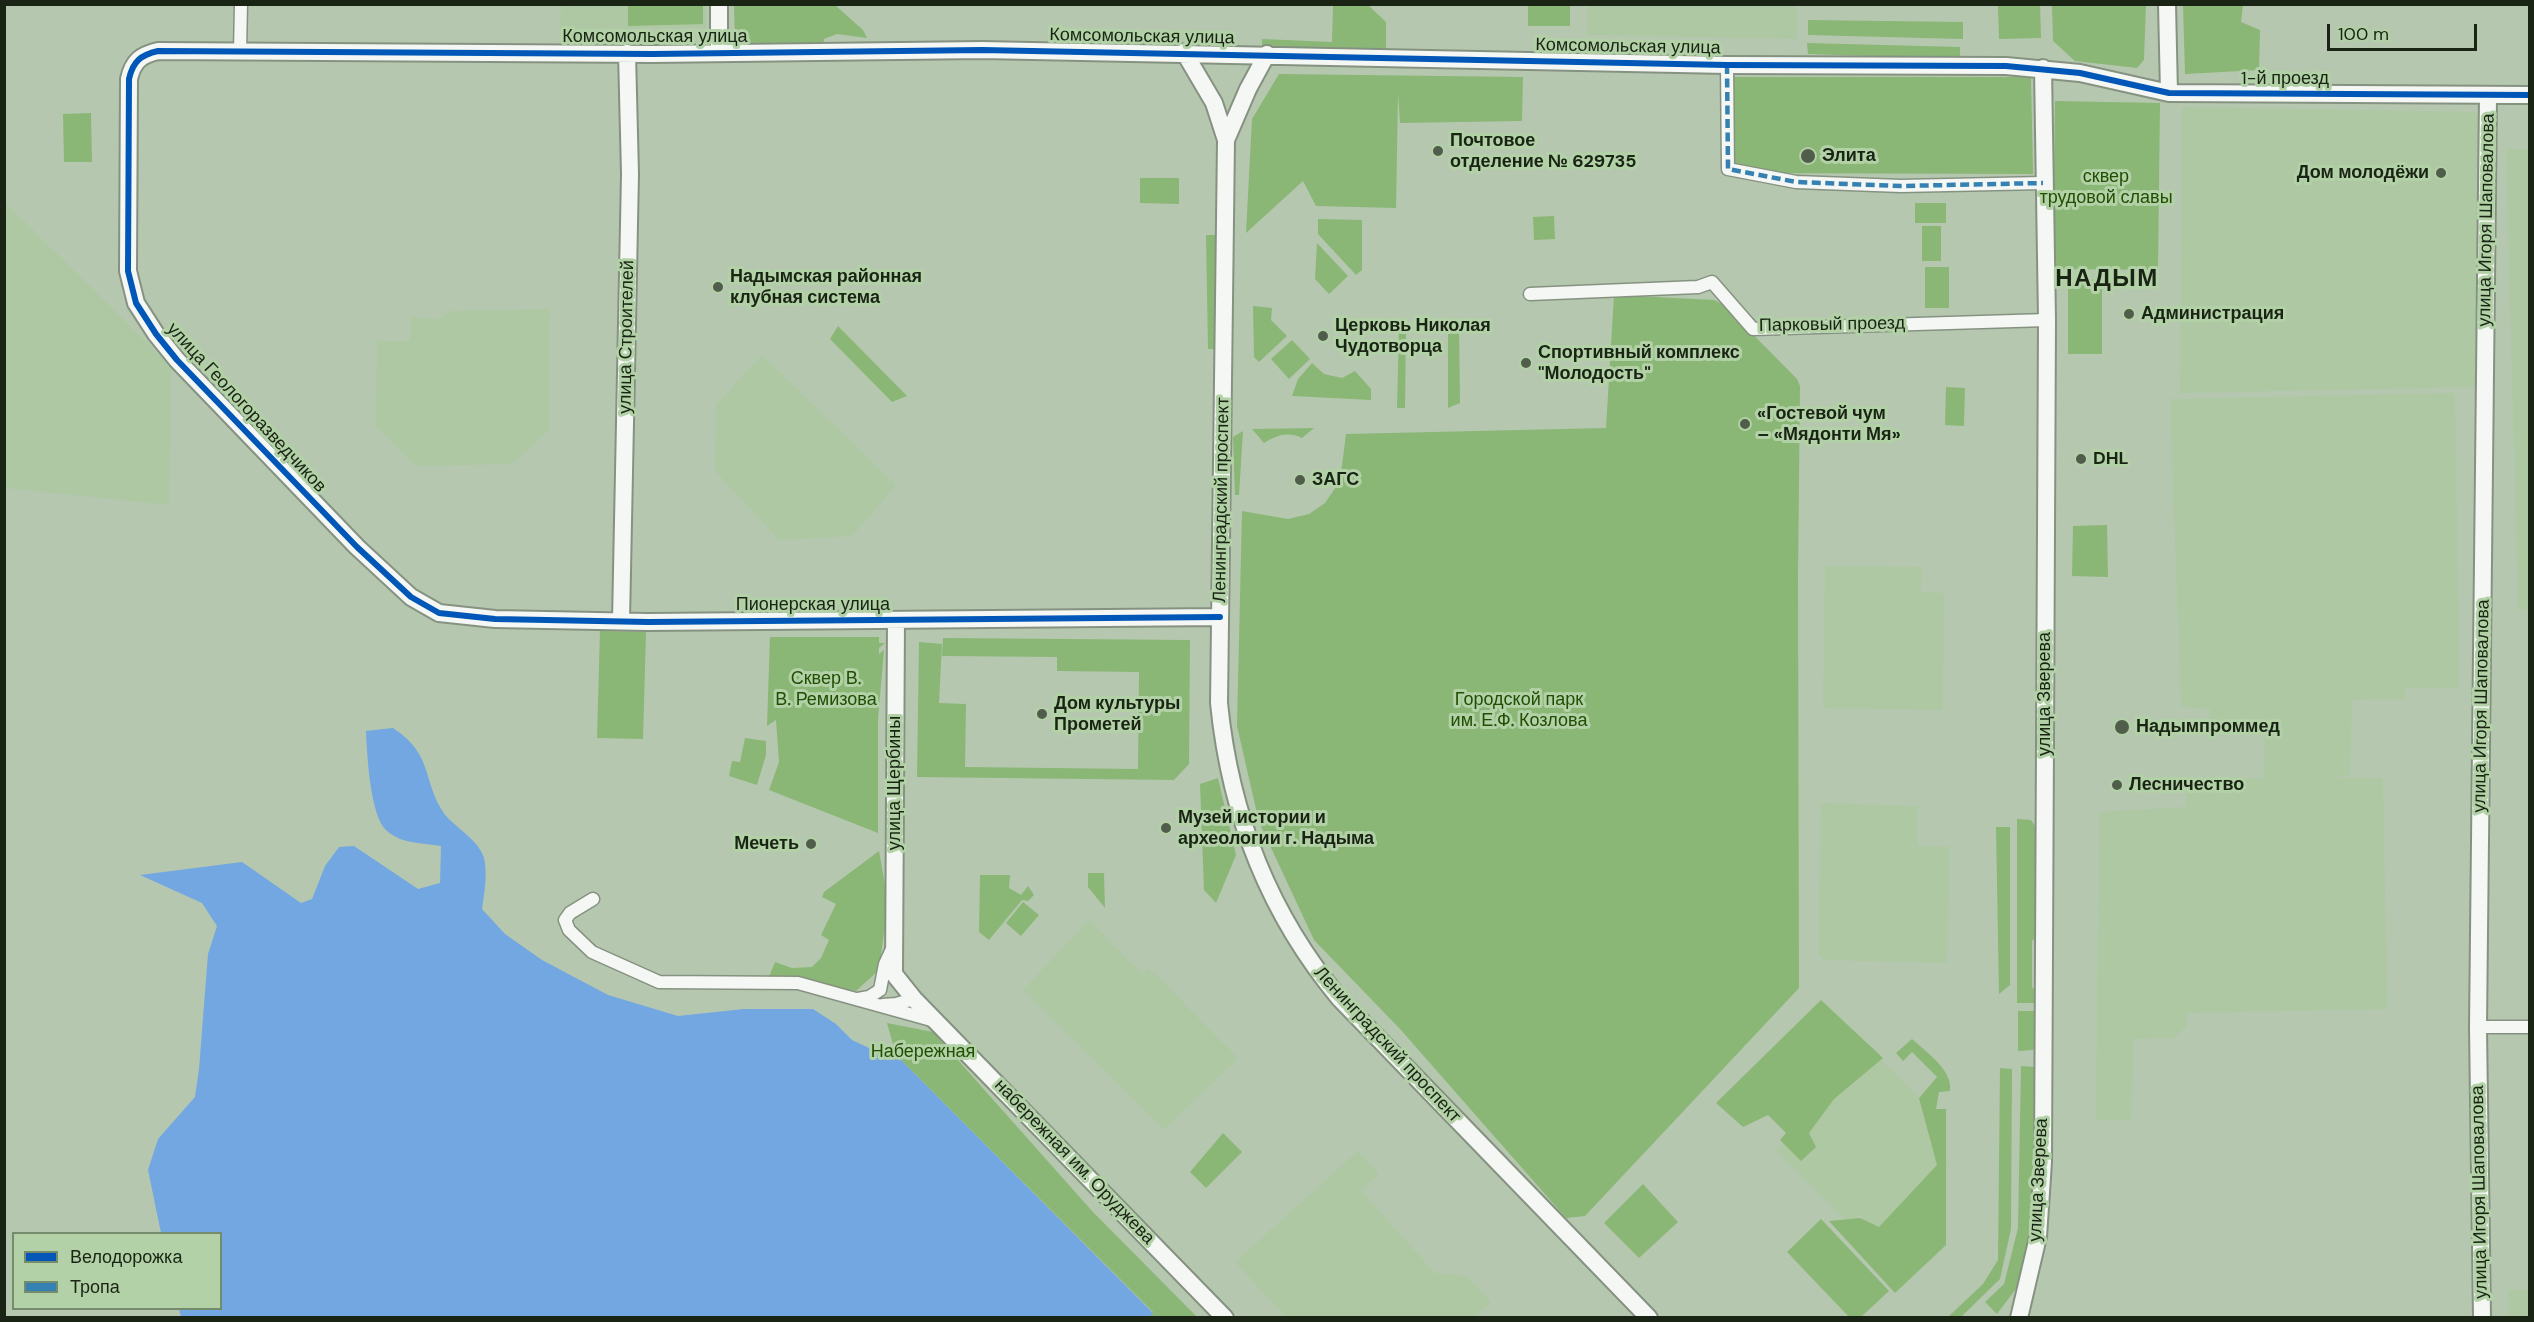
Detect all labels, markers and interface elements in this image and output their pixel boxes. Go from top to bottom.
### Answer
scale bar [2330,12,2480,50]
text: 100 m [2338,22,2389,46]
street label: Комсомольская улица [1049,25,1235,49]
street label: Комсомольская улица [562,26,748,48]
street label: Комсомольская улица [1535,35,1721,59]
street label: 1-й проезд [2241,68,2329,90]
street label: улица Игоря Шаповалова [2474,113,2500,327]
place label: Почтовое отделение № 629735 [1450,130,1637,172]
marker: Почтовое отделение № 629735 [1431,144,1445,158]
place label: Элита [1822,145,1876,167]
marker: Элита [1799,147,1817,165]
place label: Дом молодёжи [2297,162,2429,184]
park label: сквер трудовой славы [2039,166,2173,208]
marker: Дом молодёжи [2434,166,2448,180]
street label: улица Строителей [615,260,639,414]
place label: Надымская районная клубная система [730,266,922,308]
district label: НАДЫМ [2055,266,2159,294]
marker: Надымская районная клубная система [711,280,725,294]
place label: Администрация [2141,303,2284,325]
marker: Администрация [2122,307,2136,321]
street label: Парковый проезд [1759,313,1905,337]
place label: Церковь Николая Чудотворца [1335,315,1491,358]
street label: улица Геологоразведчиков [162,319,330,497]
marker: Церковь Николая Чудотворца [1316,329,1330,343]
place label: Спортивный комплекс "Молодость" [1538,342,1740,385]
marker: Спортивный комплекс "Молодость" [1519,356,1533,370]
street label: Ленинградский проспект [1209,397,1235,603]
place label: «Гостевой чум – «Мядонти Мя» [1757,403,1901,446]
marker: «Гостевой чум – «Мядонти Мя» [1738,417,1752,431]
place label: DHL [2093,448,2129,470]
marker: DHL [2074,452,2088,466]
place label: ЗАГС [1312,469,1359,491]
marker: ЗАГС [1293,473,1307,487]
street label: Пионерская улица [736,594,890,616]
street label: улица Игоря Шаповалова [2469,599,2495,813]
street label: улица Зверева [2034,632,2056,756]
park label: Сквер В. В. Ремизова [775,668,877,710]
park label: Городской парк им. Е.Ф. Козлова [1451,689,1587,732]
place label: Дом культуры Прометей [1054,693,1180,736]
marker: Дом культуры Прометей [1035,707,1049,721]
street label: улица Щербины [884,716,906,850]
place label: Надымпроммед [2136,716,2280,738]
marker: Надымпроммед [2113,718,2131,736]
place label: Лесничество [2129,774,2244,796]
marker: Лесничество [2110,778,2124,792]
place label: Музей истории и археологии г. Надыма [1178,807,1374,850]
marker: Музей истории и археологии г. Надыма [1159,821,1173,835]
place label: Мечеть [734,833,799,855]
marker: Мечеть [804,837,818,851]
street label: Ленинградский проспект [1309,962,1465,1128]
park label: Набережная [871,1041,975,1063]
street label: набережная им. Оруджева [989,1075,1159,1249]
street label: улица Игоря Шаповалова [2467,1085,2493,1299]
street label: улица Зверева [2025,1118,2053,1242]
legend [12,1232,222,1310]
text: Велодорожка [70,1245,182,1269]
text: Тропа [70,1275,120,1299]

